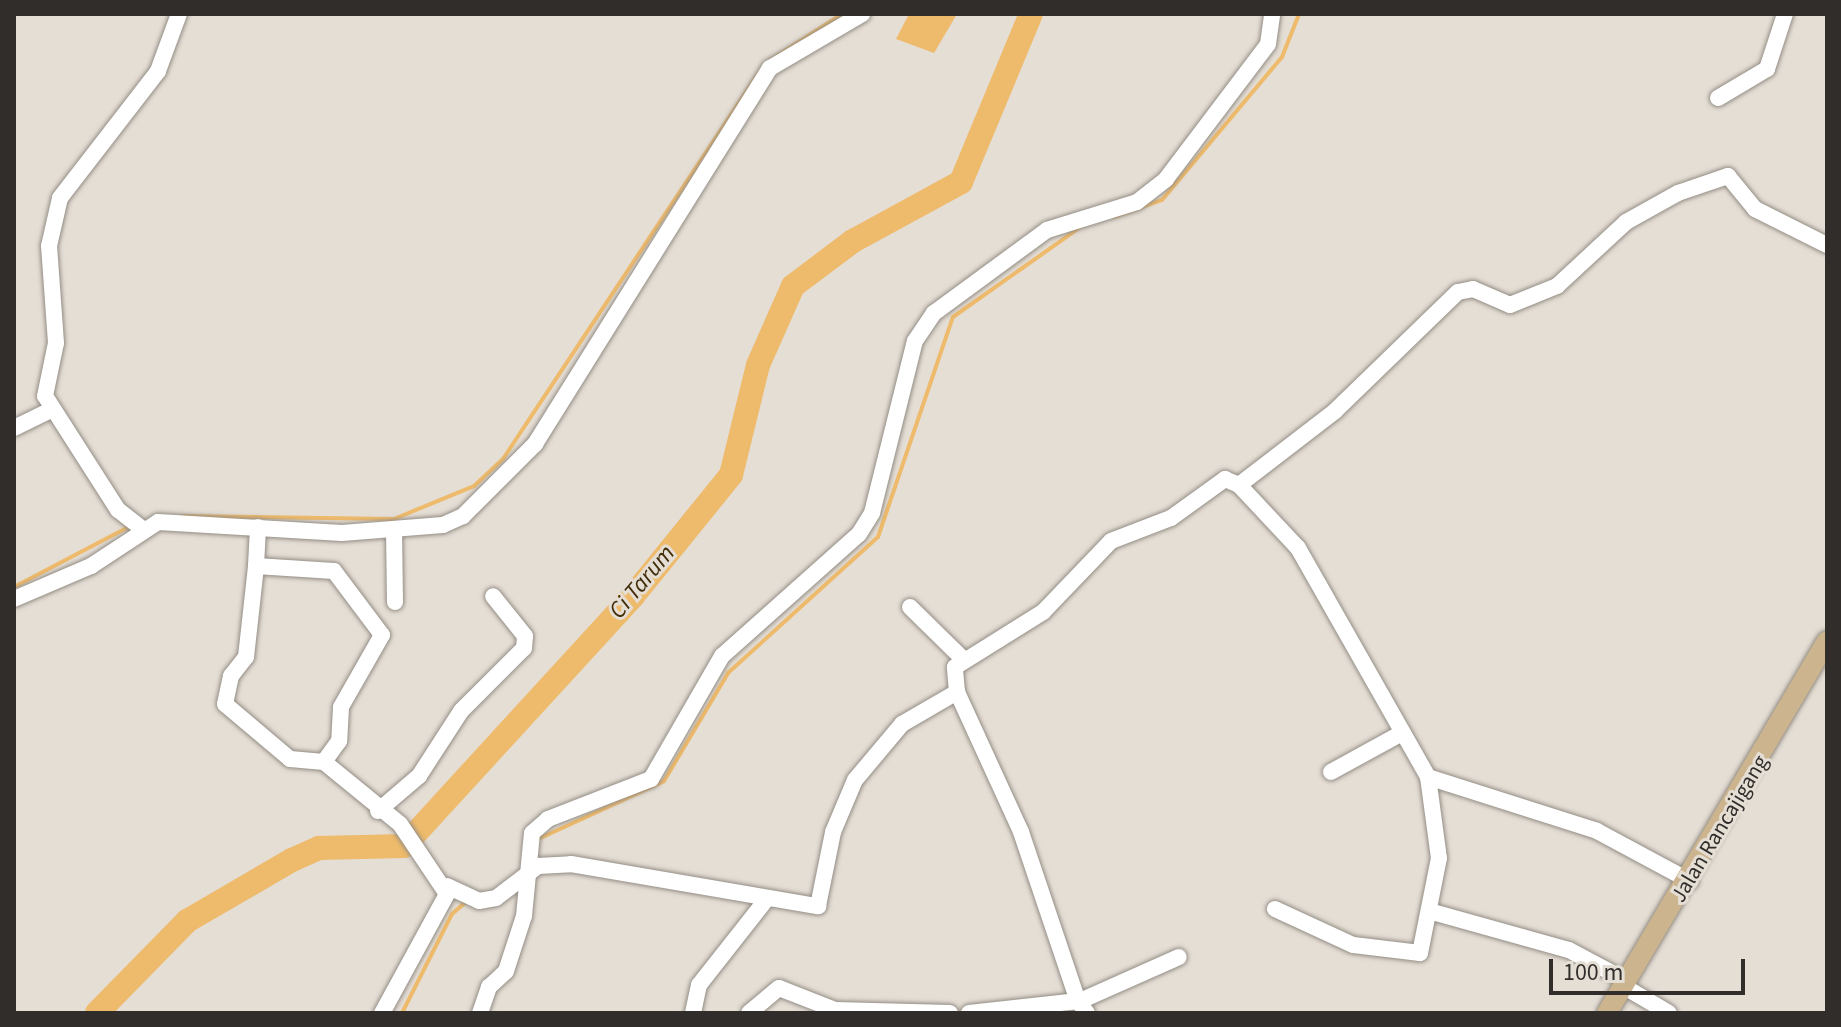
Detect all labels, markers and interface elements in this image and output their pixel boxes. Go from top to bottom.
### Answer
water label: Ci Tarum [603,539,681,625]
street label: Jalan Rancajigang [1666,751,1774,907]
scale bar [1553,943,1749,993]
text: 100 m [1563,955,1623,990]

